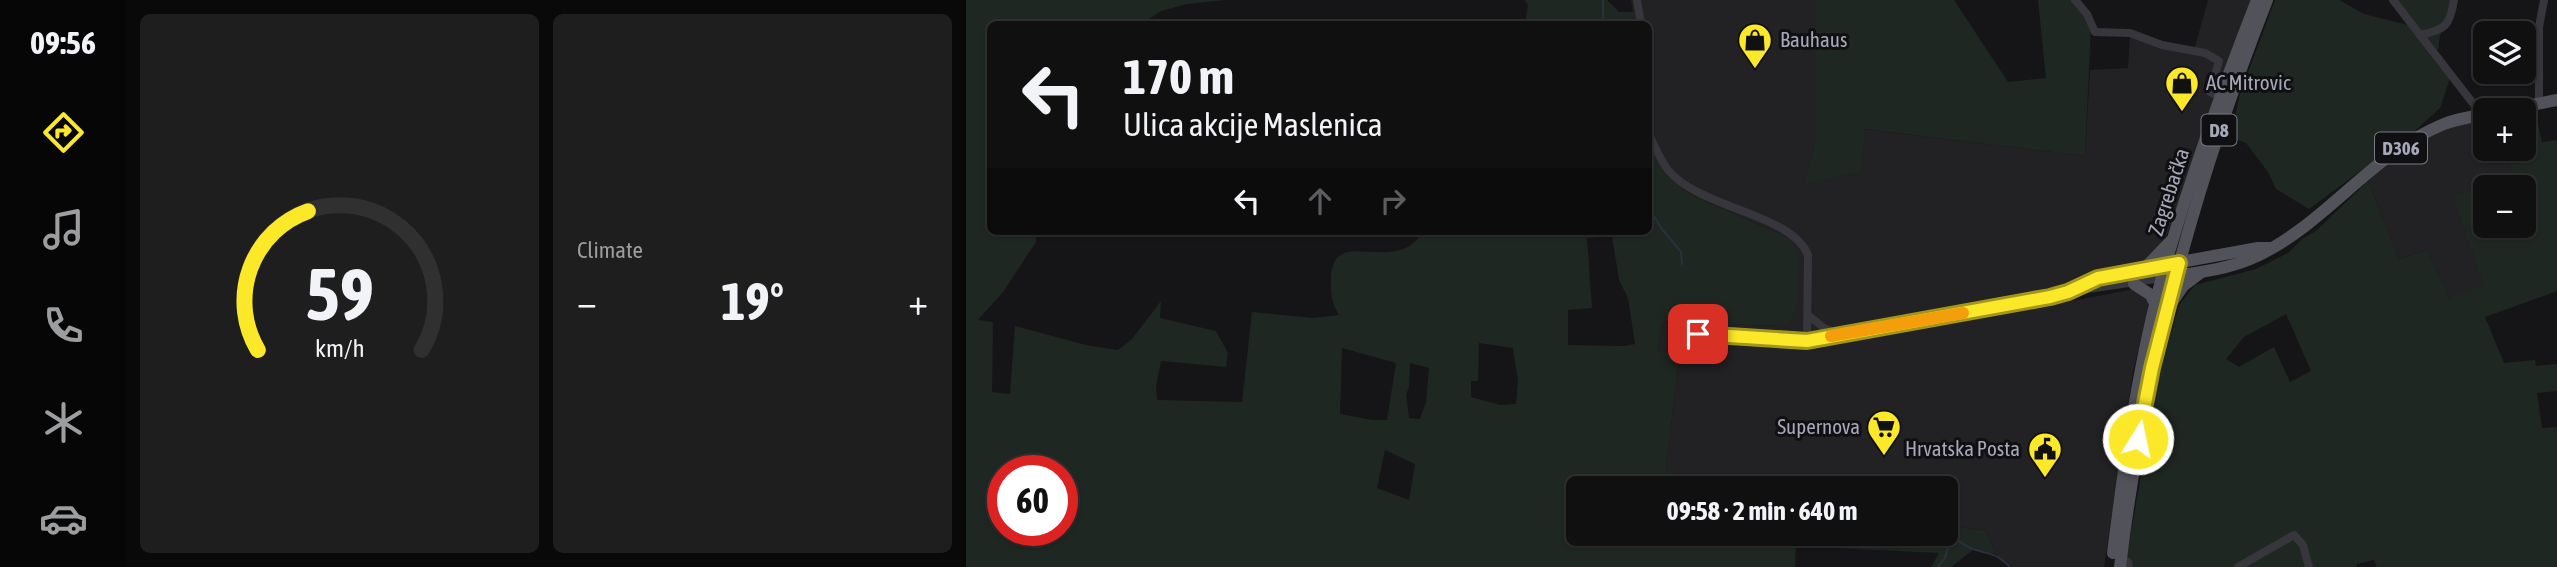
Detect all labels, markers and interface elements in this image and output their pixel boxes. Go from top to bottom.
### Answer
shop icon: Bauhaus [1736,21,1774,70]
map controls [2473,21,2536,238]
button: layers [2473,21,2536,84]
text: 09:56 [30,24,96,61]
place label: Bauhaus [1780,27,1847,51]
text: 170 m [1123,48,1234,104]
icon: left [1008,49,1099,140]
shop icon: AC Mitrovic [2163,64,2201,113]
place label: AC Mitrovic [2206,70,2291,94]
button: + [2473,98,2536,161]
text: Ulica akcije Maslenica [1123,106,1383,143]
icon: directions [39,108,88,157]
road number: D8 [2202,114,2236,146]
road number: D306 [2375,132,2427,164]
street label: Zagrebačka [2143,145,2193,238]
button: − [2473,175,2536,238]
icon: left [1228,182,1266,220]
icon: ahead [1301,182,1339,220]
icon: right [1374,182,1412,220]
icon: music [39,205,88,254]
text: Climate [577,237,643,263]
text: 59 [305,252,374,335]
text: 19° [721,271,784,331]
text: − [577,280,597,323]
text: + [908,280,928,323]
icon: phone [39,301,88,350]
pin [1668,304,1728,364]
icon: arrive [1679,315,1717,353]
text: km/h [315,333,364,361]
icon: climate [39,398,88,447]
position arrow [2101,402,2175,476]
supermarket icon: Supernova [1865,408,1903,457]
place label: Supernova [1777,414,1860,438]
public building icon: Hrvatska Posta [2026,430,2064,479]
place label: Hrvatska Posta [1905,436,2020,460]
speed limit sign: 60 [987,455,1078,546]
icon: car [39,494,88,543]
text: 09:58 · 2 min · 640 m [1667,496,1857,526]

